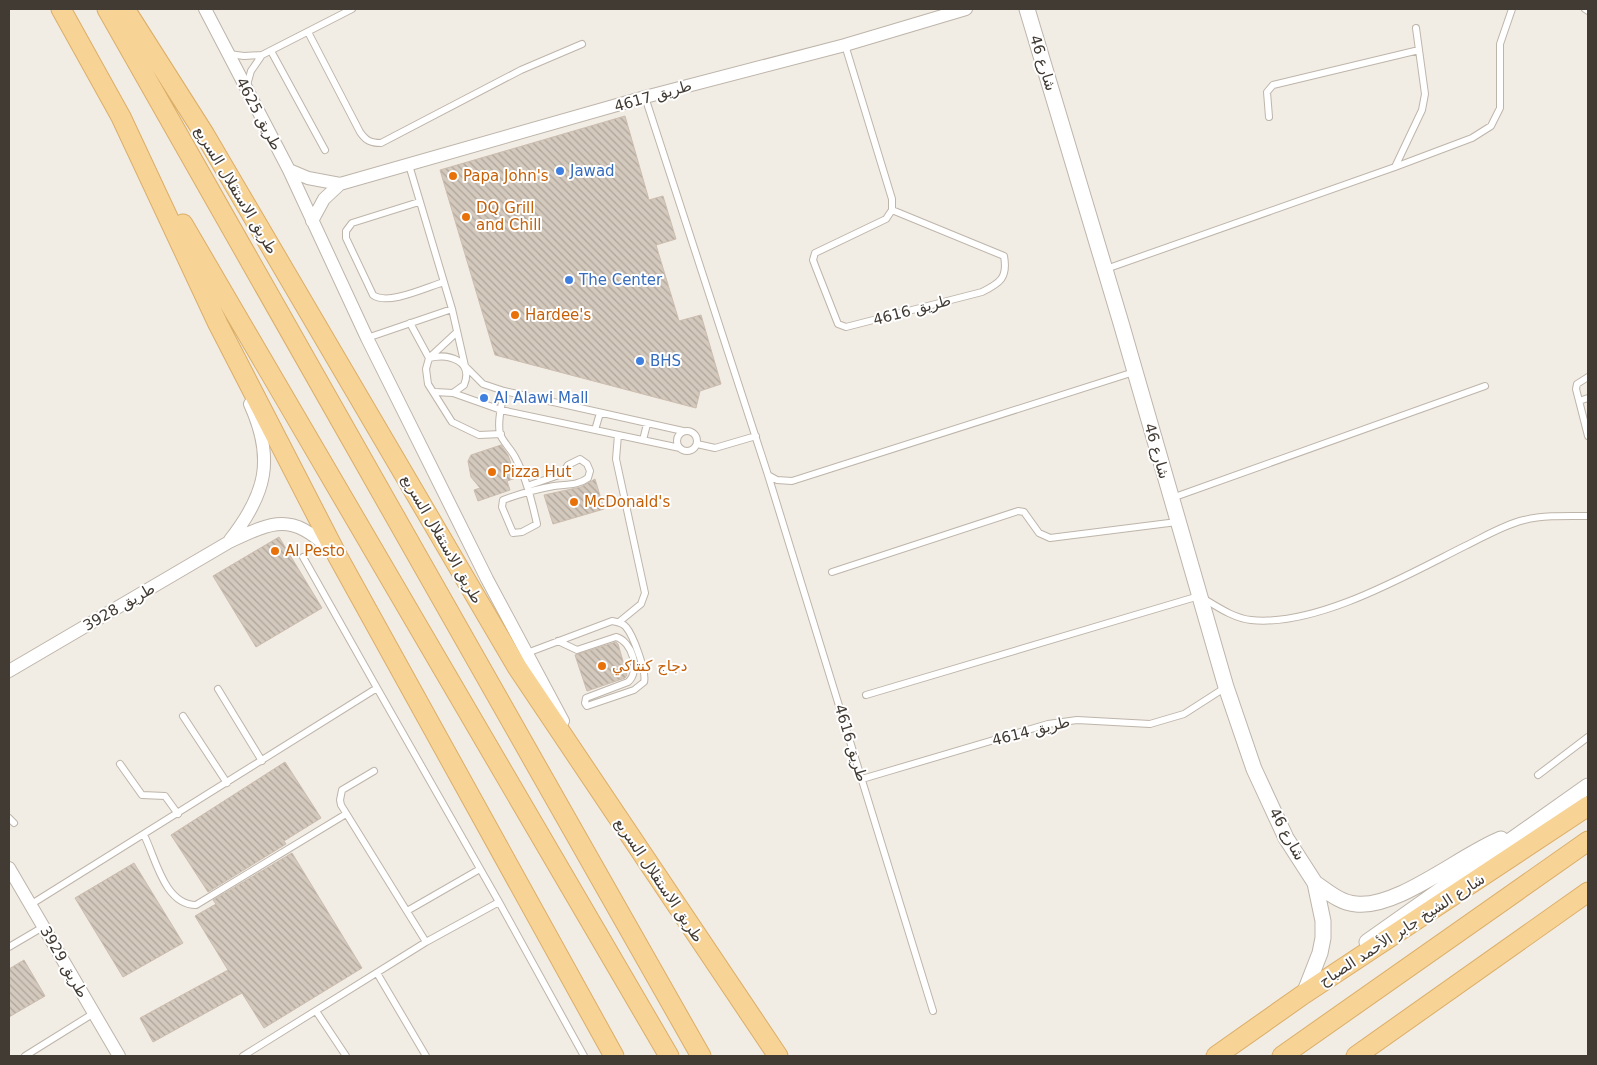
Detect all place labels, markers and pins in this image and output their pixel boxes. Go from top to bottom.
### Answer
place label: Jawad [569,162,615,180]
marker: Jawad [554,165,566,177]
place label: Papa John's [463,167,549,185]
marker: Papa John's [447,170,459,182]
place label: DQ Grill and Chill [476,199,541,234]
marker: DQ Grill and Chill [460,211,472,223]
place label: The Center [578,271,663,289]
marker: The Center [563,274,575,286]
place label: Hardee's [525,306,591,324]
marker: Hardee's [509,309,521,321]
place label: BHS [650,352,681,370]
marker: BHS [634,355,646,367]
place label: Al Alawi Mall [494,389,589,407]
marker: Al Alawi Mall [478,392,490,404]
place label: Pizza Hut [502,463,571,481]
marker: Pizza Hut [486,466,498,478]
place label: McDonald's [584,493,670,511]
marker: McDonald's [568,496,580,508]
place label: Al Pesto [285,542,345,560]
marker: Al Pesto [269,545,281,557]
place label: دجاج كنتاكي [612,657,687,676]
marker: دجاج كنتاكي [596,660,608,672]

